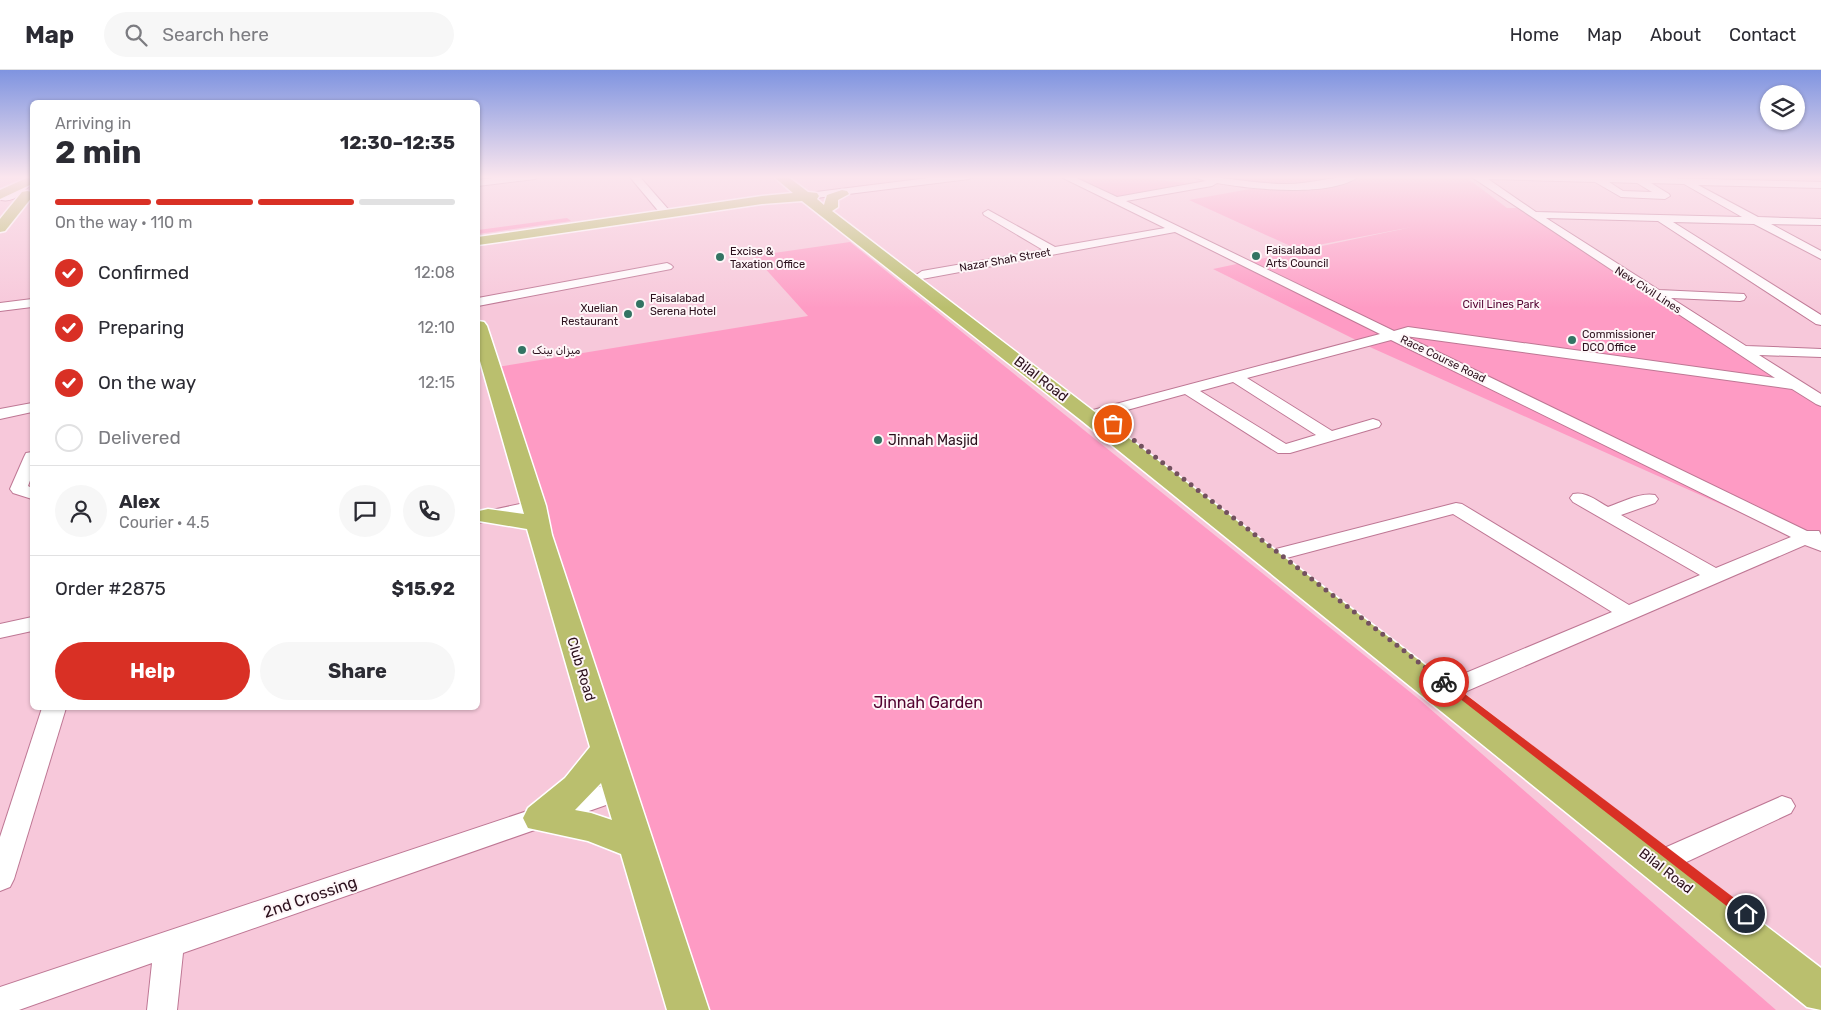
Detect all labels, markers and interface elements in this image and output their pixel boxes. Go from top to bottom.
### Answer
search box [104,12,454,57]
text: Map [25,21,74,49]
icon: search [122,21,150,49]
text: Search here [162,23,269,46]
text: Home [1510,24,1559,46]
text: Map [1587,24,1622,46]
text: About [1650,24,1701,46]
text: Contact [1729,24,1796,46]
map controls [1760,85,1805,130]
button: layers [1760,85,1805,130]
text: Arriving in [55,114,131,133]
text: 12:30–12:35 [340,131,455,154]
text: 2 min [55,133,142,171]
text: On the way · 110 m [55,213,192,232]
place label: Faisalabad Arts Council [1266,244,1329,270]
place label: Excise & Taxation Office [730,245,805,271]
street label: Nazar Shah Street [958,245,1053,274]
marker: Faisalabad Arts Council [1250,250,1262,262]
marker: Excise & Taxation Office [714,251,726,263]
icon: check [55,259,83,287]
text: Confirmed [98,261,189,284]
text: 12:08 [414,263,455,282]
street label: New Civil Lines [1612,264,1684,316]
place label: Faisalabad Serena Hotel [650,292,716,318]
marker: Faisalabad Serena Hotel [634,298,646,310]
park label: Civil Lines Park [1463,298,1540,311]
place label: Xuelian Restaurant [561,302,619,328]
marker: Xuelian Restaurant [622,308,634,320]
icon: check [55,314,83,342]
text: Preparing [98,316,184,339]
text: 12:10 [418,318,455,337]
place label: Commissioner DCO Office [1582,328,1656,354]
street label: Race Course Road [1398,333,1488,385]
marker: Commissioner DCO Office [1566,334,1578,346]
marker: میزان بینک [516,344,528,356]
place label: میزان بینک [532,344,580,357]
street label: Bilal Road [1011,353,1071,405]
icon: check [55,369,83,397]
text: On the way [98,371,196,394]
text: 12:15 [418,373,455,392]
pin [1092,403,1134,445]
icon: bag [1099,410,1127,438]
text: Delivered [98,426,181,449]
place label: Jinnah Masjid [888,432,978,449]
marker: Jinnah Masjid [872,434,884,446]
button: person [55,485,107,537]
button: chat [339,485,391,537]
button: phone [403,485,455,537]
text: Alex [119,490,160,513]
text: Courier · 4.5 [119,513,209,532]
text: Order #2875 [55,577,166,600]
text: $15.92 [392,577,455,600]
street label: Club Road [563,635,599,703]
button: Help [55,642,250,700]
button: Share [260,642,455,700]
courier [1419,657,1469,707]
icon: bike [1430,668,1458,696]
park label: Jinnah Garden [873,693,983,712]
street label: Bilal Road [1636,845,1696,897]
street label: 2nd Crossing [261,872,359,922]
pin [1725,893,1767,935]
icon: home [1732,900,1760,928]

